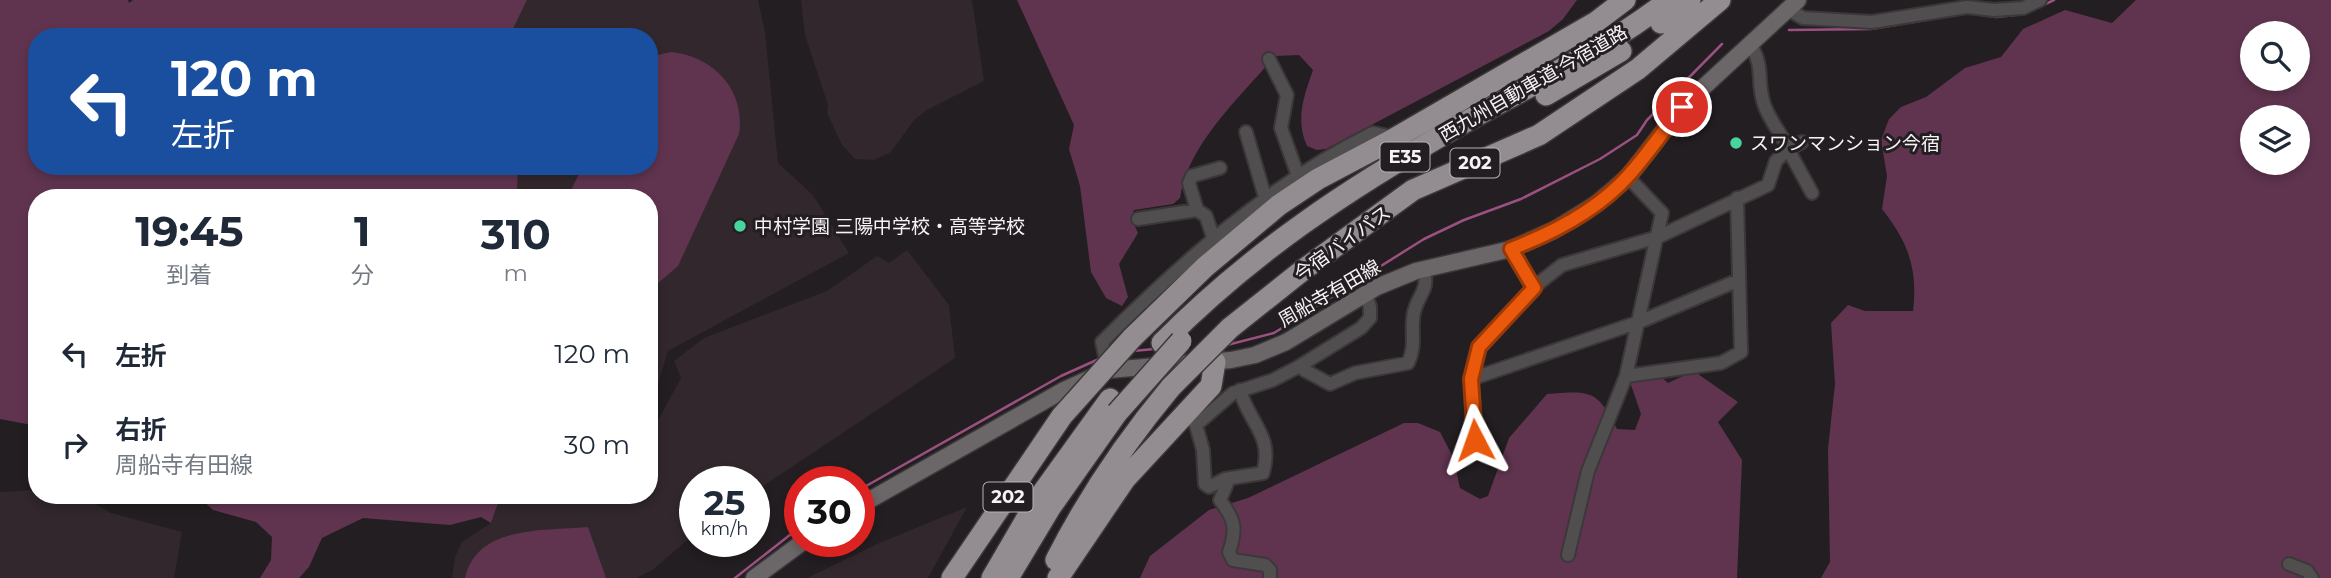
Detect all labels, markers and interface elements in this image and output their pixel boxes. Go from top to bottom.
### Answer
street label: 西九州自動車道;今宿道路 [1435,20,1631,147]
map controls [2240,21,2310,175]
button: search [2240,21,2310,91]
text: 120 m [171,49,318,108]
icon: left [56,56,147,147]
pin [1652,77,1712,137]
icon: arrive [1663,88,1701,126]
button: layers [2240,105,2310,175]
text: 左折 [171,115,235,154]
place label: スワンマンション今宿 [1750,132,1940,155]
marker: スワンマンション今宿 [1728,135,1744,151]
road number: E35 [1380,142,1430,172]
road number: 202 [1450,148,1500,178]
street label: 今宿バイパス [1290,201,1395,286]
text: 19:45 [135,205,243,257]
text: 1 [354,205,370,257]
text: 310 [481,208,551,260]
place label: 中村学園 三陽中学校・高等学校 [754,215,1025,238]
marker: 中村学園 三陽中学校・高等学校 [732,218,748,234]
street label: 周船寺有田線 [1274,255,1384,332]
text: m [504,259,528,287]
text: 到着 [166,261,212,289]
text: 分 [351,261,374,289]
icon: left [56,335,94,373]
text: 120 m [554,338,630,370]
text: 左折 [115,340,167,372]
position arrow [1438,403,1512,477]
text: 右折 [115,414,167,446]
icon: right [56,426,94,464]
text: 30 m [564,429,630,461]
text: 周船寺有田線 [115,451,253,479]
speed limit sign: 30 [784,466,875,557]
text: 25 [704,481,745,524]
road number: 202 [984,482,1032,512]
text: km/h [700,518,749,540]

